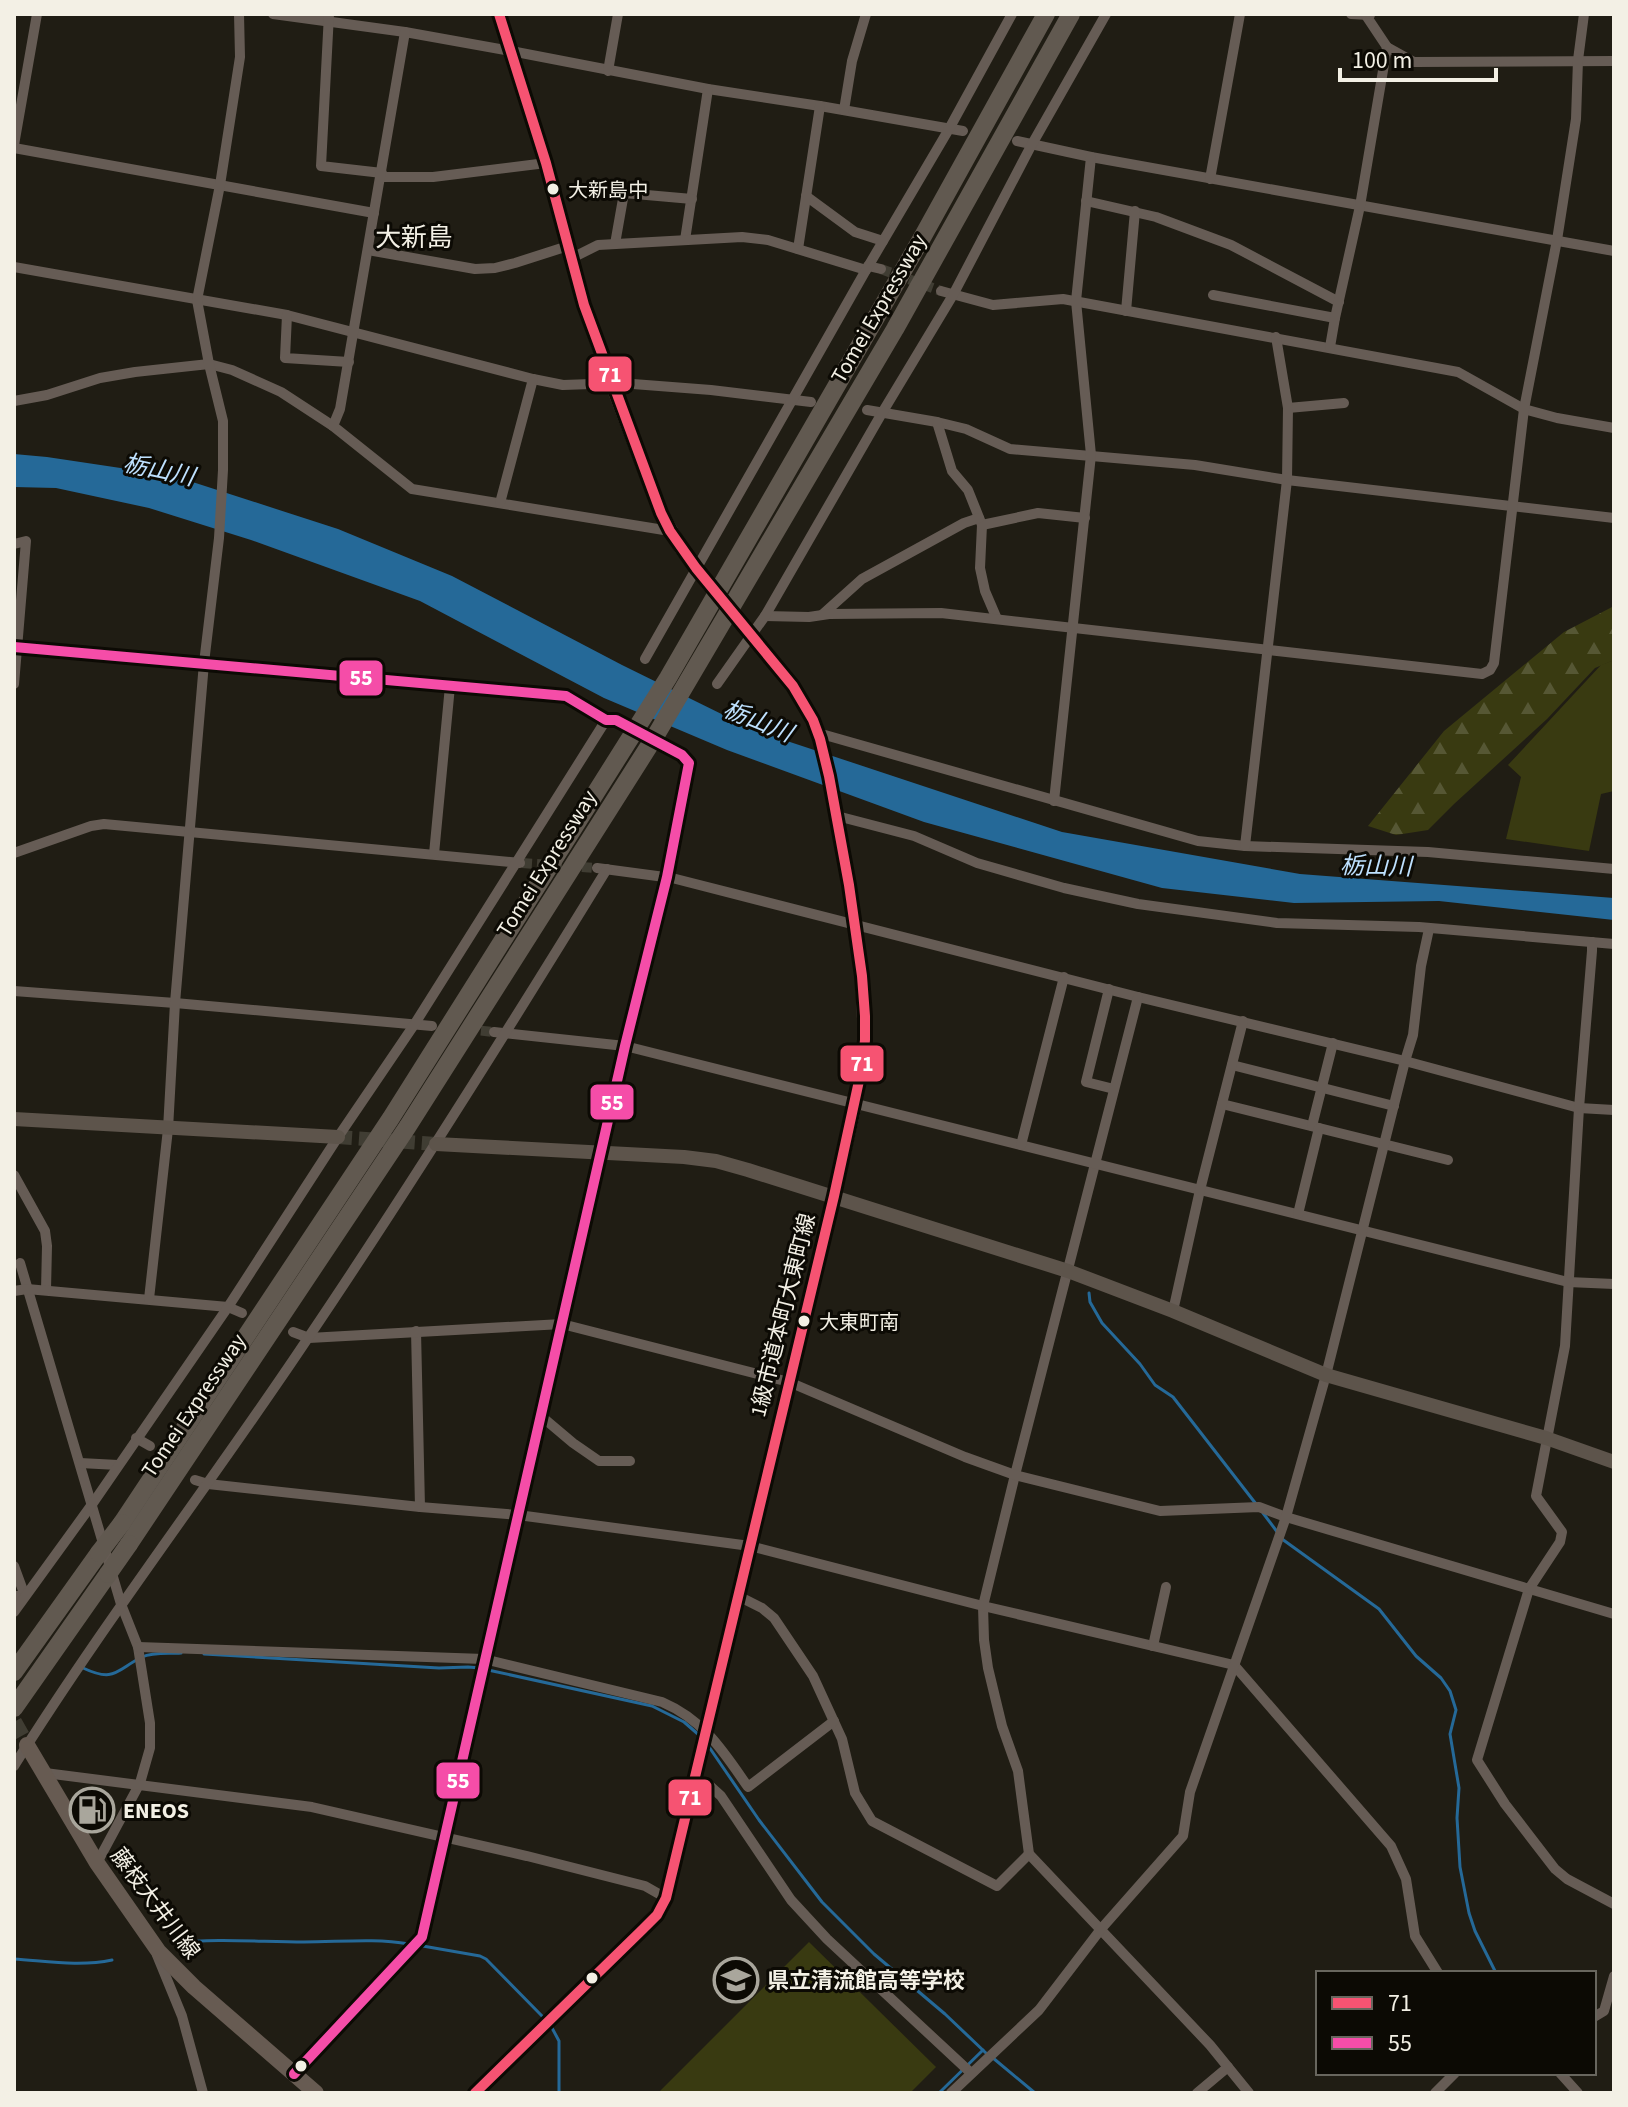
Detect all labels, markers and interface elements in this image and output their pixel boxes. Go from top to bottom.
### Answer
scale bar [1340,32,1496,82]
text: 100 m [1352,43,1412,78]
place label: 大新島中 [568,177,648,205]
marker: 大新島中 [545,181,561,197]
district label: 大新島 [375,219,453,256]
street label: Tomei Expressway [823,227,935,389]
line badge: 71 [587,355,633,393]
text: 71 [598,359,622,391]
water label: 栃山川 [120,446,201,496]
line badge: 55 [338,659,384,697]
text: 55 [349,662,373,694]
water label: 栃山川 [718,692,801,752]
street label: Tomei Expressway [489,783,605,943]
water label: 栃山川 [1340,848,1415,885]
line badge: 71 [839,1044,885,1083]
text: 71 [850,1048,874,1080]
line badge: 55 [589,1083,635,1121]
text: 55 [600,1087,624,1119]
street label: 1級市道本町大東町線 [742,1210,824,1420]
place label: 大東町南 [819,1309,899,1337]
marker: 大東町南 [796,1313,812,1329]
street label: Tomei Expressway [134,1326,254,1484]
line badge: 55 [435,1761,481,1800]
text: 55 [446,1765,470,1797]
line badge: 71 [667,1778,713,1817]
text: 71 [678,1782,702,1814]
fuel station icon: ENEOS [68,1786,116,1834]
place label: ENEOS [123,1795,189,1827]
street label: 藤枝大井川線 [103,1841,208,1966]
school or university icon: 県立清流館高等学校 [712,1956,760,2004]
place label: 県立清流館高等学校 [767,1965,965,1997]
unlabelled marker [584,1970,600,1986]
legend [1316,1971,1596,2075]
text: 71 [1388,1986,1412,2021]
text: 55 [1388,2026,1412,2061]
unlabelled marker [293,2058,309,2074]

